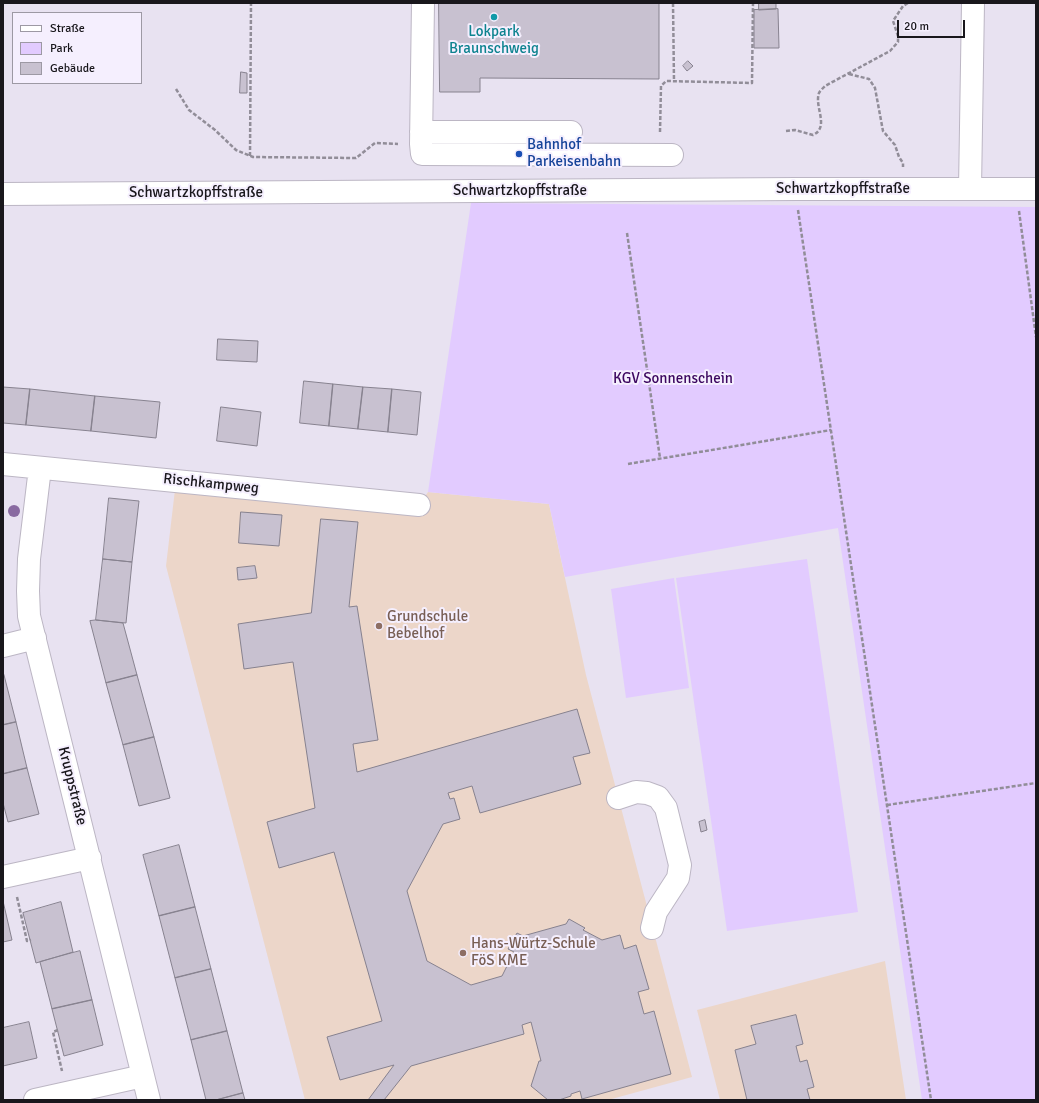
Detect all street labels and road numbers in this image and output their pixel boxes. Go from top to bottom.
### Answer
street label: Schwartzkopffstraße [776,180,910,198]
street label: Schwartzkopffstraße [453,182,587,200]
street label: Schwartzkopffstraße [129,184,263,202]
street label: Rischkampweg [162,470,260,498]
street label: Kruppstraße [54,745,90,827]

